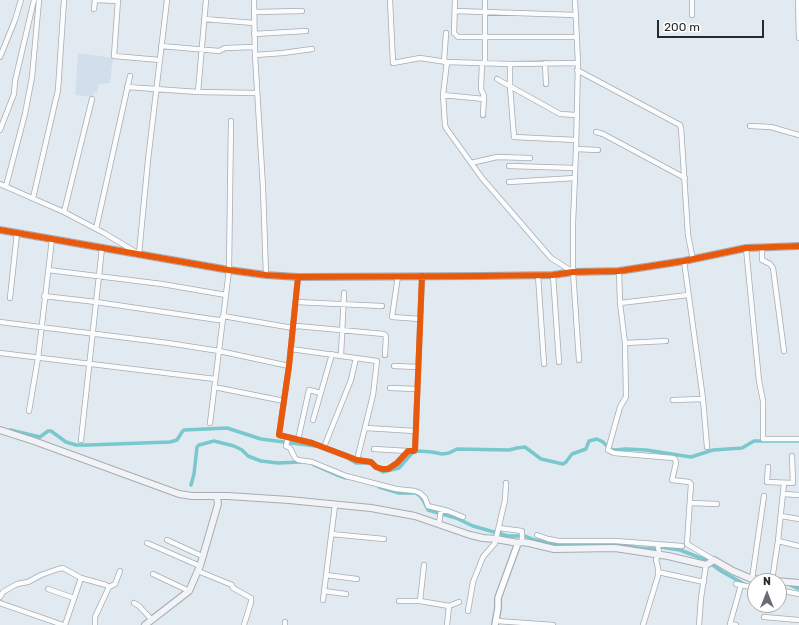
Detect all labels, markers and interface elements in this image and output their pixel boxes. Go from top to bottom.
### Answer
scale bar [659,12,766,38]
text: 200 m [664,20,700,34]
north arrow [747,573,787,613]
text: N [763,575,771,588]

